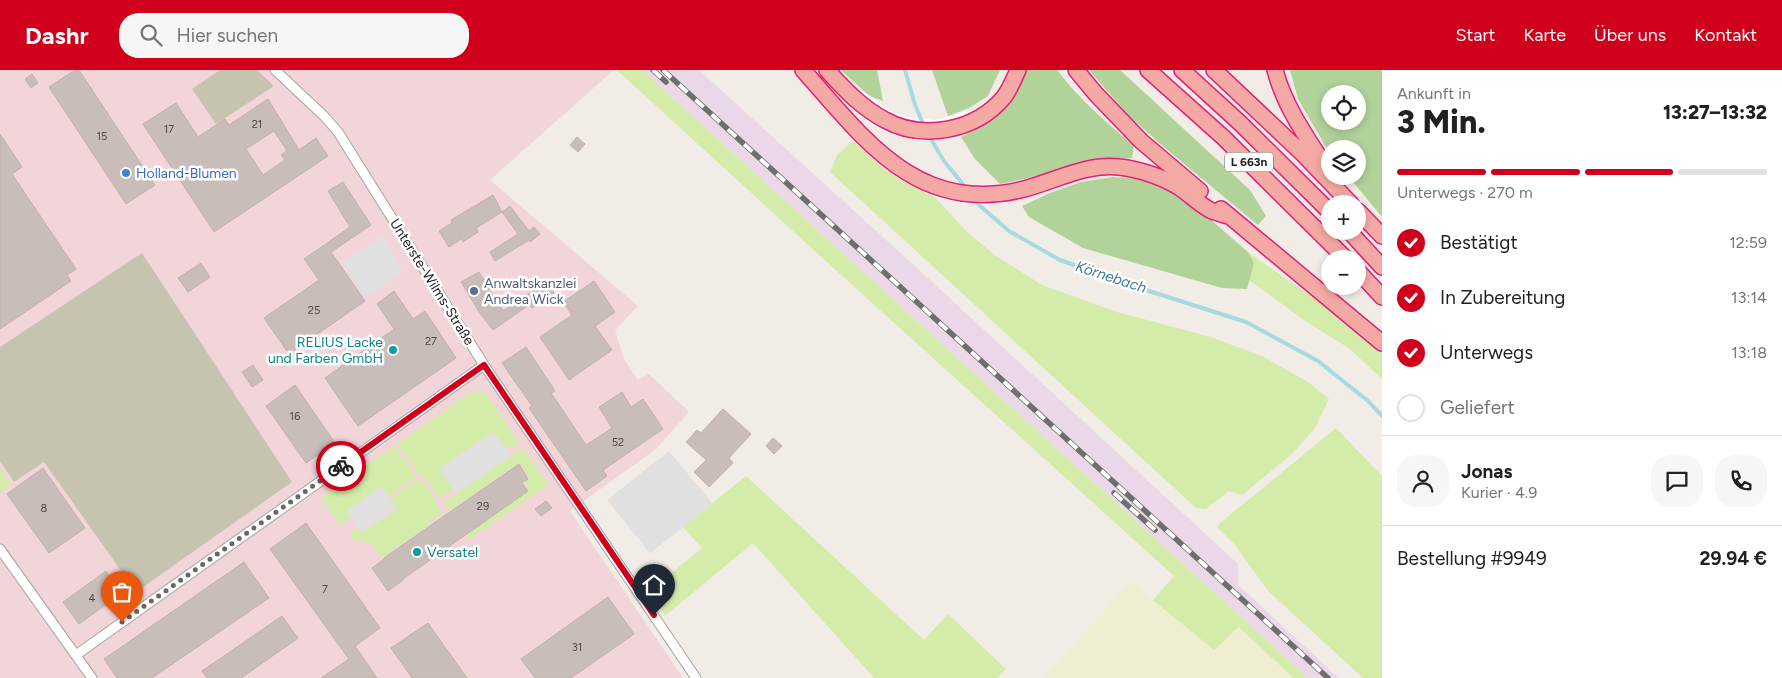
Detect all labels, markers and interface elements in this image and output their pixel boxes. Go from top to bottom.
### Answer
search box [119,13,469,58]
text: Dashr [25,21,89,50]
icon: search [137,21,165,49]
text: Hier suchen [177,24,278,47]
text: Start [1456,24,1495,46]
text: Karte [1523,24,1566,46]
text: Über uns [1594,24,1666,46]
text: Kontakt [1694,24,1757,46]
text: Ankunft in [1397,84,1471,103]
map controls [1321,85,1366,295]
button: locate [1321,85,1366,130]
text: 13:27–13:32 [1663,101,1767,124]
text: 3 Min. [1397,103,1486,141]
house number: 21 [252,118,262,131]
house number: 17 [164,123,174,136]
house number: 15 [97,130,107,143]
button: layers [1321,140,1366,185]
road number: L 663n [1225,152,1273,171]
place label: Holland-Blumen [136,165,237,182]
marker: Holland-Blumen [120,167,132,179]
text: Unterwegs · 270 m [1397,183,1533,202]
button: + [1321,195,1366,240]
street label: Unterste-Wilms-Straße [386,216,478,349]
icon: check [1397,229,1425,257]
text: Bestätigt [1440,231,1518,254]
text: 12:59 [1729,233,1767,252]
button: − [1321,250,1366,295]
water label: Körnebach [1073,257,1149,297]
place label: Anwaltskanzlei Andrea Wick [484,275,576,308]
icon: check [1397,284,1425,312]
marker: Anwaltskanzlei Andrea Wick [468,285,480,297]
text: In Zubereitung [1440,286,1565,309]
text: 13:14 [1731,288,1767,307]
house number: 25 [308,304,320,317]
place label: RELIUS Lacke und Farben GmbH [268,334,383,367]
house number: 27 [425,335,437,348]
icon: check [1397,339,1425,367]
text: Unterwegs [1440,341,1533,364]
text: 13:18 [1731,343,1767,362]
marker: RELIUS Lacke und Farben GmbH [387,344,399,356]
text: Geliefert [1440,396,1515,419]
house number: 16 [290,410,300,423]
house number: 52 [612,436,624,449]
courier [316,441,366,491]
icon: bike [327,452,355,480]
button: person [1397,455,1449,507]
button: chat [1651,455,1703,507]
button: phone [1715,455,1767,507]
text: Jonas [1461,460,1512,483]
text: Kurier · 4.9 [1461,483,1537,502]
house number: 29 [477,500,489,513]
house number: 8 [41,502,48,515]
place label: Versatel [427,544,478,561]
marker: Versatel [411,546,423,558]
text: Bestellung #9949 [1397,547,1547,570]
text: 29.94 € [1699,547,1767,570]
pin [633,564,675,615]
pin [101,571,143,622]
icon: home [640,571,668,599]
icon: bag [108,578,136,606]
house number: 7 [322,583,328,596]
house number: 4 [89,592,96,605]
house number: 31 [572,641,582,654]

